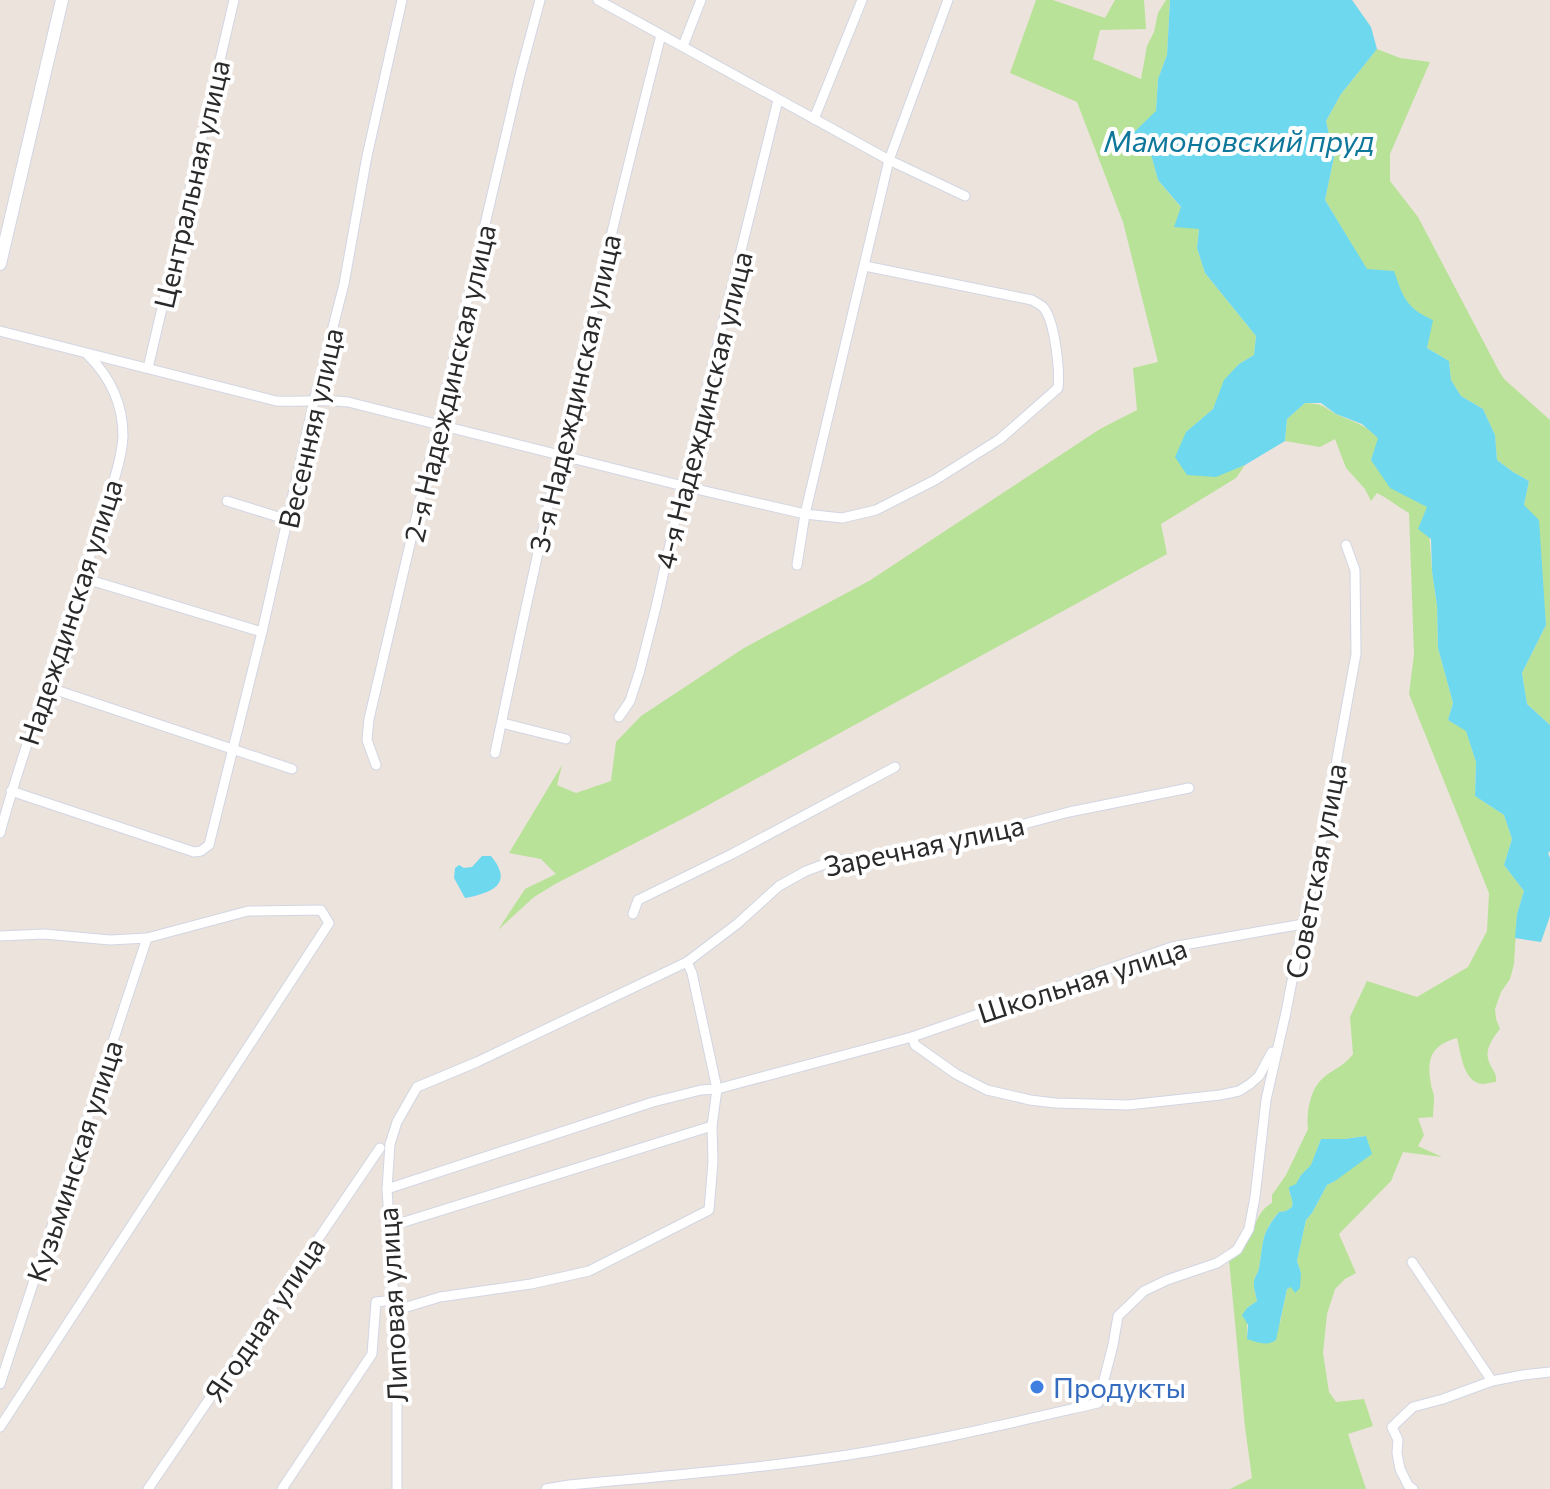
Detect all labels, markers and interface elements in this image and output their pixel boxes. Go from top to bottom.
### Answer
street label: Центральная улица [146,56,236,312]
water label: Мамоновский пруд [1104,121,1375,158]
street label: 2-я Надеждинская улица [396,221,502,545]
street label: 3-я Надеждинская улица [521,231,627,555]
street label: 4-я Надеждинская улица [647,248,759,572]
street label: Весенняя улица [270,324,350,532]
street label: Надеждинская улица [11,475,129,749]
street label: Советская улица [1277,761,1353,981]
street label: Заречная улица [821,807,1027,883]
street label: Школьная улица [973,930,1191,1030]
street label: Кузьминская улица [19,1036,129,1286]
street label: Липовая улица [370,1206,414,1404]
street label: Ягодная улица [197,1230,331,1408]
place label: Продукты [1053,1370,1186,1404]
marker: Продукты [1028,1378,1046,1396]

